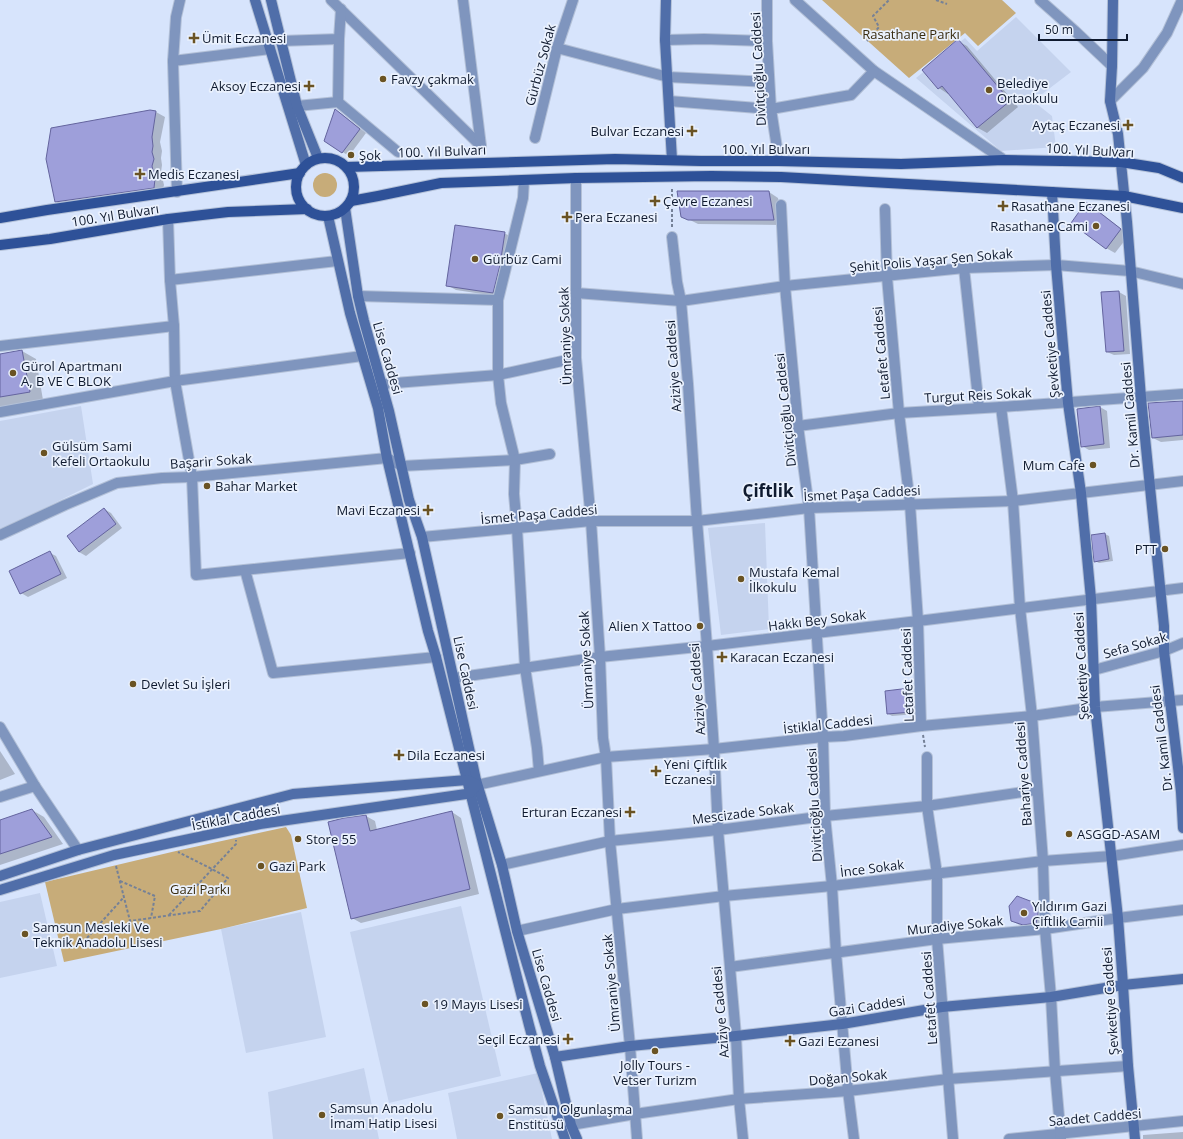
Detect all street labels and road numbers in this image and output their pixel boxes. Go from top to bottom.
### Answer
street label: Divitçioğlu Caddesi [746,11,770,127]
street label: Gürbüz Sokak [520,22,560,108]
street label: 100. Yıl Bulvarı [1045,139,1135,161]
street label: 100. Yıl Bulvarı [398,140,486,162]
street label: 100. Yıl Bulvarı [722,140,810,158]
street label: 100. Yıl Bulvarı [70,199,160,231]
street label: Şehit Polis Yaşar Şen Sokak [849,244,1013,276]
street label: Ümraniye Sokak [554,286,576,385]
street label: Şevketiye Caddesi [1036,289,1064,399]
street label: Letafet Caddesi [868,306,894,400]
street label: Lise Caddesi [369,319,407,397]
street label: Aziziye Caddesi [661,319,685,413]
street label: Divitçioğlu Caddesi [770,352,800,468]
street label: Dr. Kamil Caddesi [1116,361,1144,469]
street label: Turgut Reis Sokak [924,383,1032,407]
street label: Başarir Sokak [169,449,253,473]
street label: İsmet Paşa Caddesi [803,481,921,505]
street label: İsmet Paşa Caddesi [480,500,598,528]
street label: Hakkı Bey Sokak [767,605,867,635]
street label: Ümraniye Sokak [574,610,598,710]
street label: Şevketiye Caddesi [1069,611,1093,721]
street label: Sefa Sokak [1101,627,1169,663]
street label: Letafet Caddesi [896,628,918,722]
street label: Lise Caddesi [449,634,483,712]
street label: Aziziye Caddesi [685,642,709,736]
street label: Dr. Kamil Caddesi [1146,684,1176,792]
street label: İstiklal Caddesi [782,710,874,738]
street label: Bahariye Caddesi [1010,721,1036,827]
street label: Divitçioğlu Caddesi [802,747,826,863]
street label: Mescizade Sokak [691,798,795,828]
street label: İstiklal Caddesi [190,800,282,834]
street label: İnce Sokak [839,855,905,881]
street label: Muradiye Sokak [906,911,1004,939]
street label: Ümraniye Sokak [598,933,624,1033]
street label: Lise Caddesi [528,946,566,1024]
street label: Şevketiye Caddesi [1097,946,1123,1056]
street label: Letafet Caddesi [917,951,941,1045]
street label: Aziziye Caddesi [707,965,733,1059]
street label: Gazi Caddesi [827,991,907,1021]
street label: Doğan Sokak [808,1065,888,1089]
street label: Saadet Caddesi [1048,1104,1142,1130]

